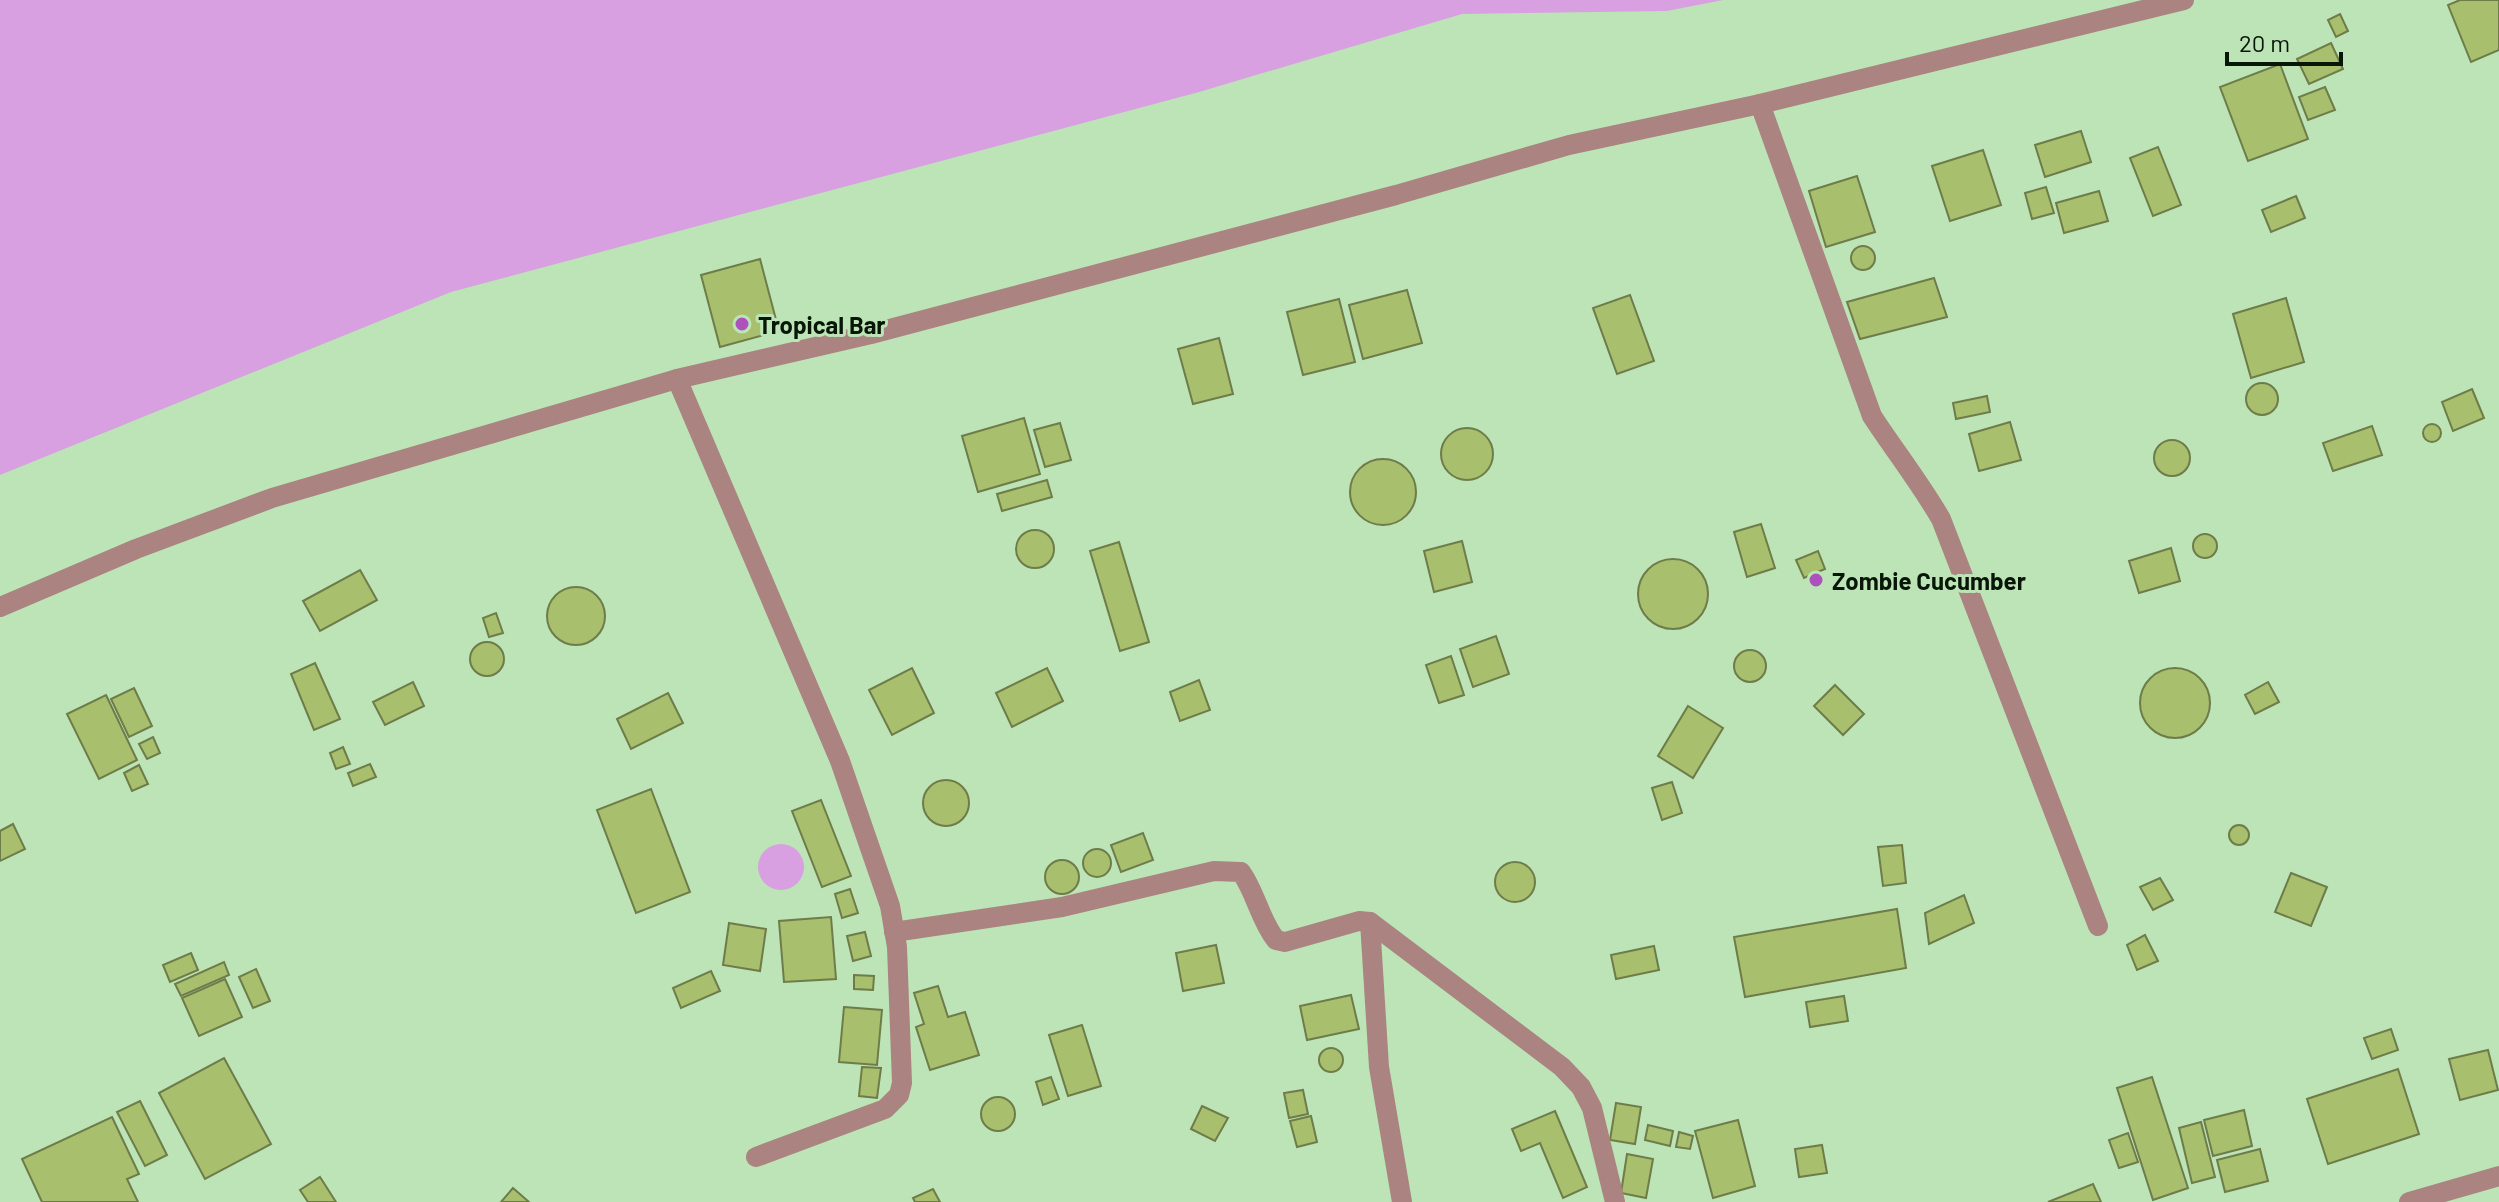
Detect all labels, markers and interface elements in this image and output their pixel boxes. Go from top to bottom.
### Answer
scale bar [2227,16,2341,66]
text: 20 m [2239,28,2290,57]
place label: Tropical Bar [758,310,886,339]
marker: Tropical Bar [733,315,751,333]
place label: Zombie Cucumber [1832,566,2026,595]
marker: Zombie Cucumber [1807,571,1825,589]

